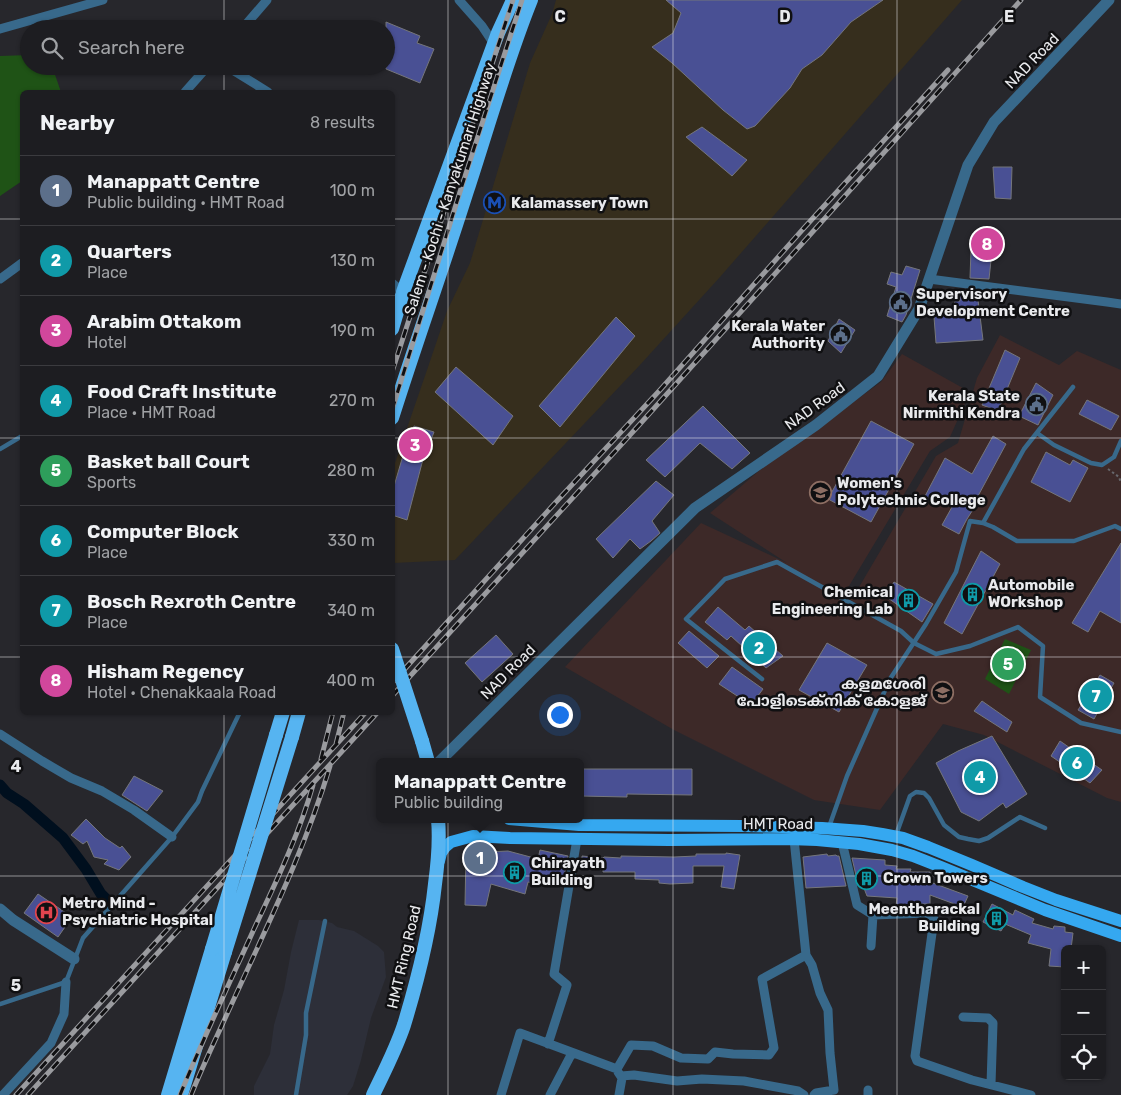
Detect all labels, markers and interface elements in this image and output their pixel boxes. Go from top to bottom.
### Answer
text: C [554,7,566,26]
text: D [779,7,791,26]
text: E [1004,7,1014,26]
search box [20,20,395,75]
street label: NAD Road [1001,30,1063,92]
icon: search [38,34,66,62]
text: Search here [78,36,185,59]
street label: Salem - Kochi - Kanyakumari Highway [401,60,499,318]
text: Nearby [40,110,115,135]
text: 8 results [310,113,375,132]
text: Manappatt Centre [87,170,260,193]
text: 1 [52,181,60,200]
text: 100 m [330,181,375,200]
metro station icon: Kalamassery Town [483,191,507,215]
text: Public building · HMT Road [87,193,284,212]
place label: Kalamassery Town [511,194,648,212]
pin: 8 [971,225,1003,263]
text: Quarters [87,240,172,263]
text: 2 [51,251,61,270]
text: 130 m [330,251,375,270]
text: Place [87,263,128,282]
place label: Supervisory Development Centre [916,285,1070,320]
public building icon: Supervisory Development Centre [888,291,912,315]
text: Arabim Ottakom [87,310,241,333]
place label: Kerala Water Authority [731,317,825,352]
text: 3 [51,321,61,340]
text: 190 m [330,321,375,340]
public building icon: Kerala Water Authority [829,323,853,347]
text: Hotel [87,333,127,352]
street label: NAD Road [781,378,849,434]
text: Food Craft Institute [87,380,276,403]
place label: Kerala State Nirmithi Kendra [903,387,1020,422]
text: 4 [51,391,61,410]
text: 270 m [329,391,375,410]
public building icon: Kerala State Nirmithi Kendra [1024,393,1048,417]
text: Place · HMT Road [87,403,216,422]
pin: 3 [399,426,431,464]
text: Basket ball Court [87,450,250,473]
text: 5 [51,461,61,480]
text: 280 m [327,461,375,480]
text: Sports [87,473,136,492]
place label: Women's Polytechnic College [837,474,986,509]
school or university icon: Women's Polytechnic College [809,480,833,504]
text: Computer Block [87,520,239,543]
text: 6 [51,531,61,550]
text: 330 m [327,531,375,550]
text: Place [87,543,128,562]
place label: Automobile WOrkshop [988,576,1074,611]
building icon: Automobile WOrkshop [960,582,984,606]
place label: Chemical Engineering Lab [772,583,893,618]
building icon: Chemical Engineering Lab [897,589,921,613]
text: Bosch Rexroth Centre [87,590,296,613]
text: 7 [51,601,61,620]
text: 340 m [327,601,375,620]
text: Place [87,613,128,632]
pin: 2 [743,629,775,667]
street label: NAD Road [477,641,539,703]
pin: 5 [992,645,1024,683]
text: Hisham Regency [87,660,244,683]
text: 8 [51,671,61,690]
text: 400 m [327,671,375,690]
place label: കളമശേരി പോളിടെക്നിക് കോളജ് [737,675,928,710]
pin: 7 [1080,677,1112,715]
school or university icon: കളമശേരി പോളിടെക്നിക് കോളജ് [930,681,954,705]
text: Hotel · Chenakkaala Road [87,683,276,702]
your location [547,702,573,728]
pin: 6 [1061,744,1093,782]
text: 4 [11,757,22,776]
popup [376,758,584,823]
pin: 4 [964,758,996,796]
text: Manappatt Centre [394,770,566,793]
text: Public building [394,793,503,812]
street label: HMT Road [743,815,813,833]
pin: 1 [464,839,496,877]
place label: Chirayath Building [531,854,605,889]
building icon: Chirayath Building [503,860,527,884]
building icon: Crown Towers [855,866,879,890]
place label: Crown Towers [883,869,988,887]
place label: Metro Mind - Psychiatric Hospital [62,894,213,929]
hospital icon: Metro Mind - Psychiatric Hospital [34,900,58,924]
place label: Meentharackal Building [868,900,980,935]
street label: HMT Ring Road [383,904,425,1010]
building icon: Meentharackal Building [984,906,1008,930]
map controls [1061,945,1106,1080]
button: + [1061,945,1106,990]
text: 5 [11,976,21,995]
button: − [1061,990,1106,1035]
button: locate [1061,1035,1106,1080]

